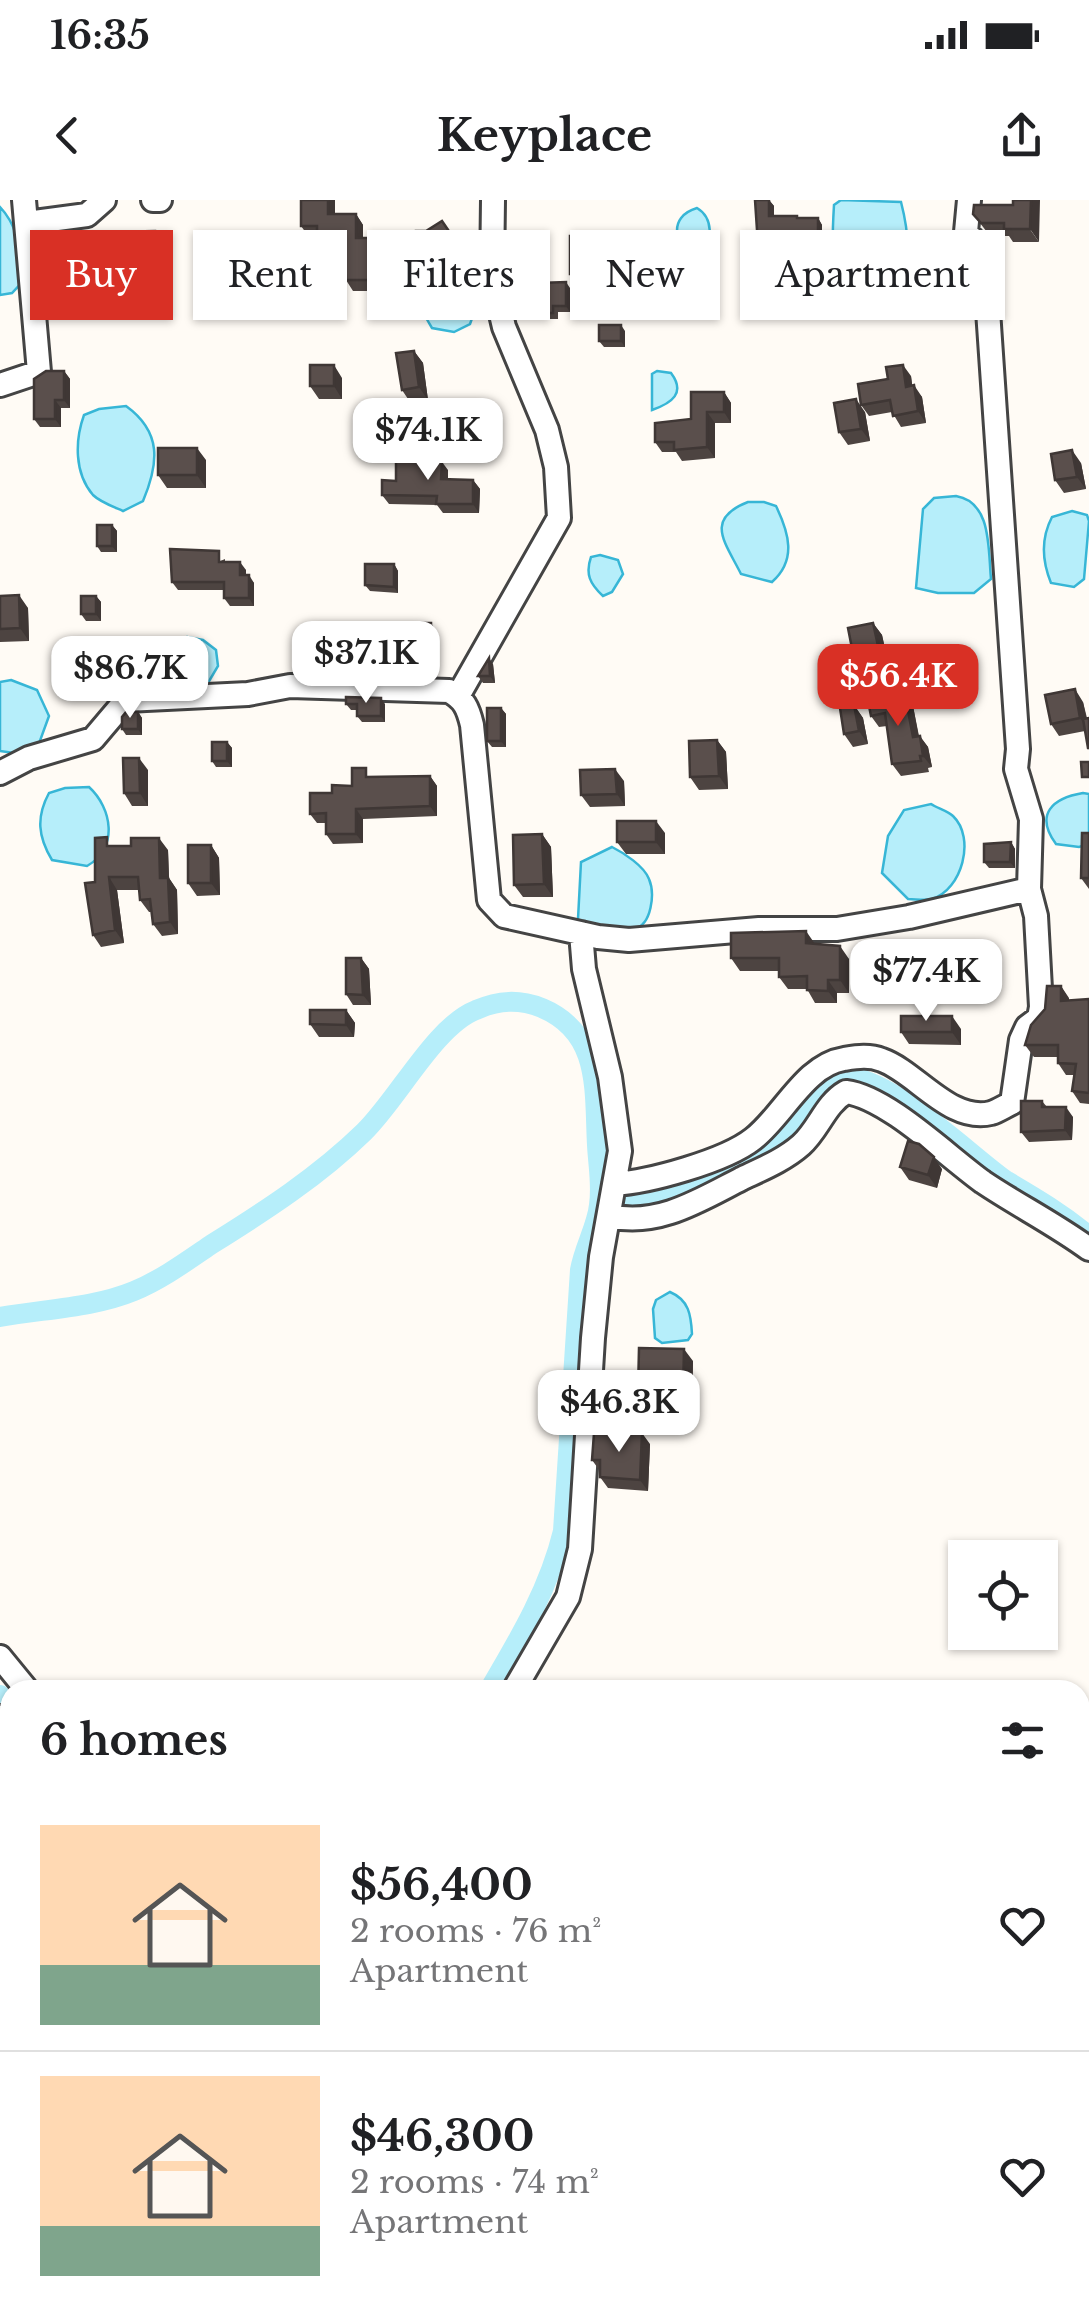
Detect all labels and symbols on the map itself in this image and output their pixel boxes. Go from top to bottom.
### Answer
pin: $74.1K [347,398,509,483]
pin: $37.1K [285,621,447,706]
pin: $86.7K [49,636,211,721]
pin: $56.4K [817,644,979,729]
pin: $77.4K [845,939,1007,1024]
pin: $46.3K [538,1370,700,1455]

